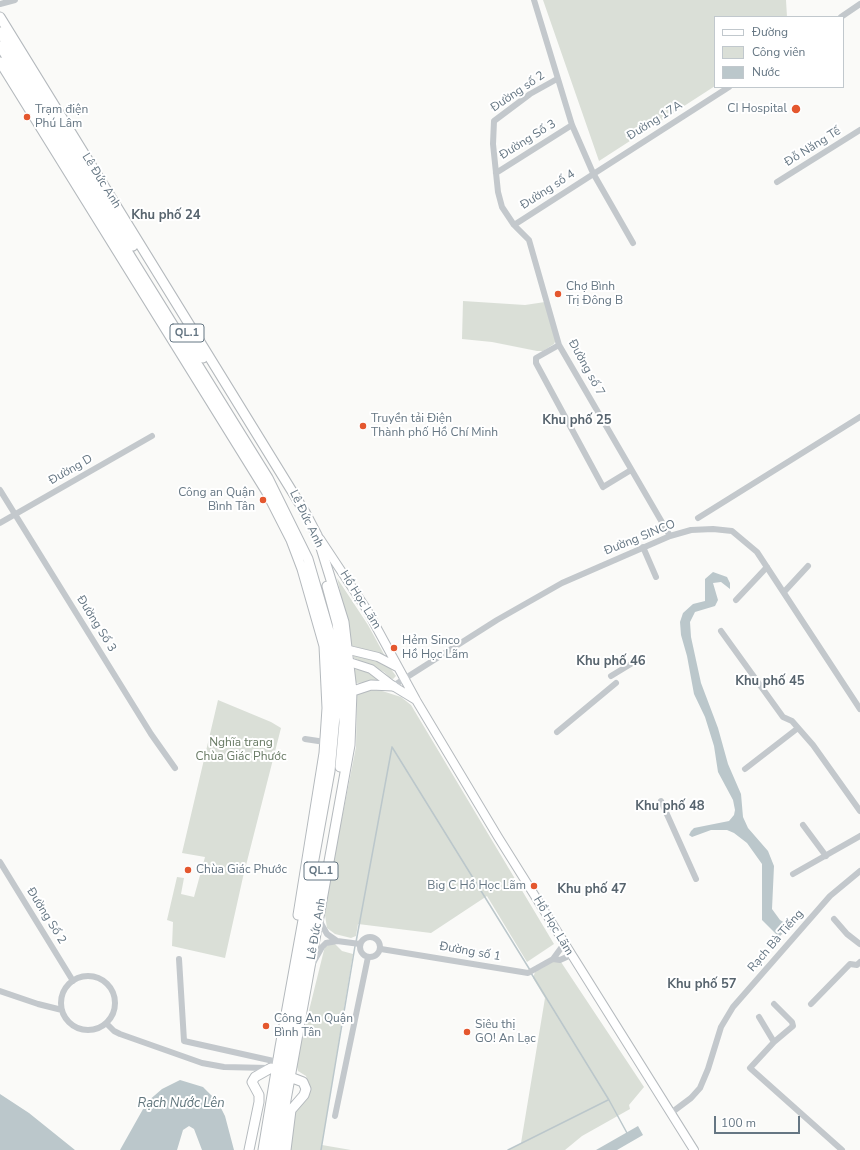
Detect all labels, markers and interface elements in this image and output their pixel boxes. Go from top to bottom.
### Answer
legend [714,16,844,88]
text: Đường [752,24,788,40]
text: Công viên [752,44,805,60]
text: Nước [752,64,780,80]
street label: Đường số 2 [488,69,548,115]
street label: Đường 17A [625,98,685,144]
place label: CI Hospital [727,102,787,116]
place label: Trạm điện Phú Lâm [35,103,88,131]
marker: CI Hospital [790,103,802,115]
marker: Trạm điện Phú Lâm [22,112,32,122]
street label: Đường Số 3 [497,117,559,163]
street label: Đỗ Năng Tế [782,124,844,170]
street label: Lê Đức Anh [78,151,124,211]
street label: Đường số 4 [518,167,578,213]
district label: Khu phố 24 [131,208,201,224]
place label: Chợ Bình Trị Đông B [566,280,623,308]
marker: Chợ Bình Trị Đông B [553,289,563,299]
road number: QL.1 [170,324,204,342]
street label: Đường số 7 [565,337,607,399]
place label: Truyền tải Điện Thành phố Hồ Chí Minh [371,412,498,440]
district label: Khu phố 25 [542,413,612,429]
marker: Truyền tải Điện Thành phố Hồ Chí Minh [358,421,368,431]
street label: Đường D [47,452,95,488]
place label: Công an Quận Bình Tân [178,486,255,514]
street label: Lê Đức Anh [286,488,326,550]
marker: Công an Quận Bình Tân [258,495,268,505]
street label: Đường SINCO [602,517,678,559]
street label: Hồ Học Lãm [336,568,384,632]
street label: Đường Số 3 [73,593,119,655]
place label: Hẻm Sinco Hồ Học Lãm [402,634,468,662]
marker: Hẻm Sinco Hồ Học Lãm [389,643,399,653]
district label: Khu phố 46 [576,654,646,670]
district label: Khu phố 45 [735,674,805,690]
park label: Nghĩa trang Chùa Giác Phước [196,736,286,764]
district label: Khu phố 48 [635,799,705,815]
road number: QL.1 [304,862,338,880]
place label: Chùa Giác Phước [196,863,287,877]
marker: Chùa Giác Phước [183,865,193,875]
place label: Big C Hồ Học Lãm [427,879,526,893]
marker: Big C Hồ Học Lãm [529,881,539,891]
district label: Khu phố 47 [557,882,627,898]
street label: Đường Số 2 [23,885,69,947]
street label: Hồ Học Lãm [530,894,576,958]
street label: Lê Đức Anh [304,897,330,961]
street label: Rạch Bà Tiếng [745,907,807,975]
street label: Đường số 1 [438,940,502,964]
district label: Khu phố 57 [667,977,737,993]
place label: Công An Quận Bình Tân [274,1012,353,1040]
place label: Siêu thị GO! An Lạc [475,1018,536,1046]
marker: Công An Quận Bình Tân [261,1021,271,1031]
marker: Siêu thị GO! An Lạc [462,1027,472,1037]
water label: Rạch Nước Lên [137,1096,225,1112]
scale bar [716,1108,802,1134]
text: 100 m [721,1115,756,1131]

